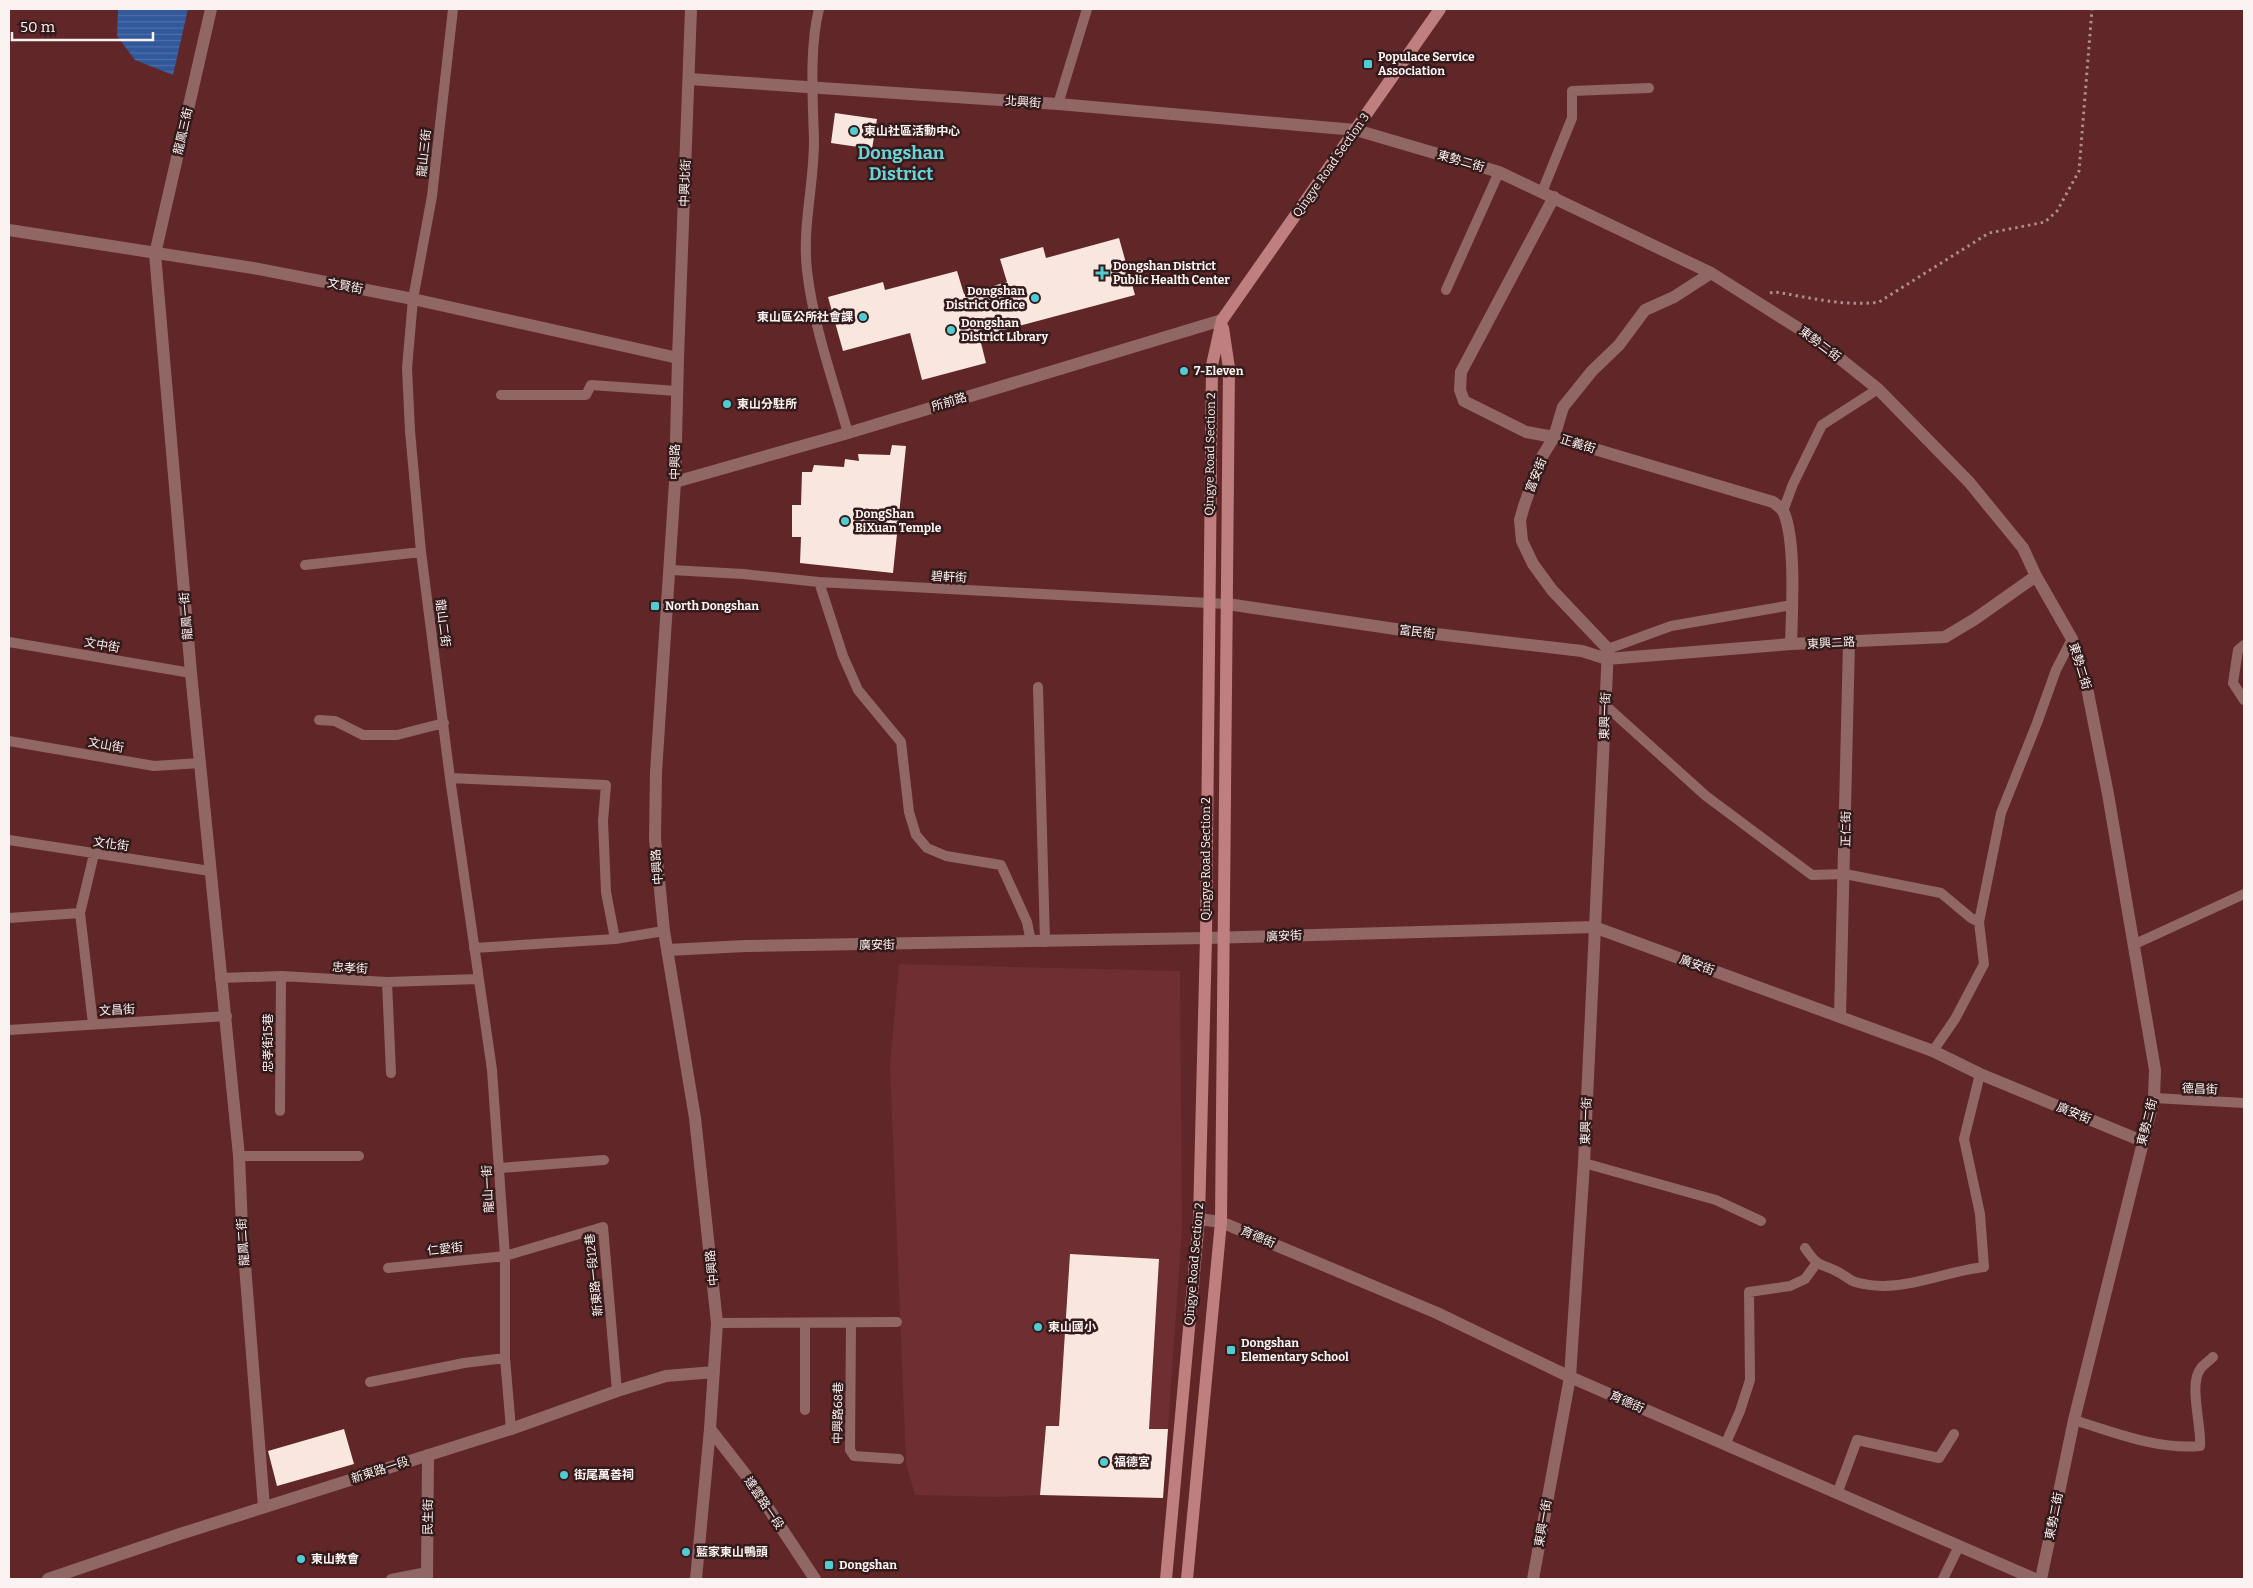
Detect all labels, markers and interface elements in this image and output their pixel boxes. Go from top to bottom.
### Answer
scale bar [12,10,154,42]
text: 50 m [20,18,56,36]
place label: Populace Service Association [1378,50,1475,78]
marker: Populace Service Association [1362,58,1374,70]
street label: 北興街 [1005,94,1041,110]
street label: 龍鳳三街 [171,106,195,156]
street label: Qingye Road Section 3 [1290,110,1372,220]
place label: 東山社區活動中心 [864,124,960,138]
marker: 東山社區活動中心 [848,125,860,137]
street label: 龍山三街 [415,128,433,178]
district label: Dongshan District [858,142,945,185]
street label: 東勢二街 [1436,148,1486,174]
street label: 中興北街 [677,159,693,207]
place label: Dongshan District Public Health Center [1113,259,1230,287]
marker: Dongshan District Public Health Center [1095,266,1109,280]
street label: 文賢街 [326,276,364,296]
place label: Dongshan District Office [946,284,1025,312]
marker: Dongshan District Office [1029,292,1041,304]
place label: 東山區公所社會課 [757,310,853,324]
marker: 東山區公所社會課 [857,311,869,323]
place label: Dongshan District Library [961,316,1049,344]
marker: Dongshan District Library [945,324,957,336]
street label: 東勢二街 [1797,324,1843,364]
place label: 7-Eleven [1194,364,1244,378]
marker: 7-Eleven [1178,365,1190,377]
street label: 所前路 [930,390,968,414]
street label: Qingye Road Section 2 [1202,392,1218,516]
place label: 東山分駐所 [737,397,797,411]
marker: 東山分駐所 [721,398,733,410]
street label: 正義街 [1559,432,1597,456]
street label: 中興路 [668,444,682,480]
street label: 富安街 [1523,456,1549,494]
place label: DongShan BiXuan Temple [855,507,942,535]
marker: DongShan BiXuan Temple [839,515,851,527]
street label: 碧軒街 [931,569,967,585]
street label: 龍鳳一街 [177,591,195,641]
street label: 龍山二街 [433,598,453,648]
place label: North Dongshan [665,599,759,613]
marker: North Dongshan [649,600,661,612]
street label: 富民街 [1398,623,1436,641]
street label: 文中街 [83,635,121,655]
street label: 東興二路 [1807,635,1855,651]
street label: 東勢二街 [2066,641,2094,691]
street label: 東興一街 [1597,692,1613,740]
street label: 文山街 [87,735,125,755]
street label: Qingye Road Section 2 [1199,797,1213,921]
street label: 正仁街 [1839,811,1853,847]
street label: 文化街 [92,835,130,853]
street label: 中興路 [648,848,666,886]
street label: 廣安街 [1266,928,1302,944]
street label: 廣安街 [859,938,895,952]
street label: 廣安街 [1678,952,1716,978]
street label: 忠孝街 [332,960,368,976]
street label: 文昌街 [99,1002,135,1018]
street label: 忠孝街15巷 [261,1013,275,1073]
street label: 德昌街 [2182,1081,2218,1097]
street label: 東興一街 [1578,1097,1594,1145]
street label: 東勢二街 [2134,1097,2160,1147]
street label: 廣安街 [2055,1100,2093,1126]
street label: 龍山一街 [480,1165,496,1213]
street label: Qingye Road Section 2 [1182,1202,1206,1326]
street label: 龍鳳二街 [234,1218,252,1266]
street label: 育德街 [1239,1224,1277,1250]
street label: 新東路一段12巷 [583,1233,605,1317]
street label: 仁愛街 [426,1240,464,1258]
street label: 中興路 [703,1249,721,1287]
place label: 東山國小 [1048,1320,1096,1334]
marker: 東山國小 [1032,1321,1044,1333]
place label: Dongshan Elementary School [1241,1336,1349,1364]
marker: Dongshan Elementary School [1225,1344,1237,1356]
street label: 中興路68巷 [830,1382,846,1444]
street label: 育德街 [1608,1388,1646,1416]
street label: 新東路一段 [349,1454,411,1486]
place label: 福德宮 [1114,1455,1150,1469]
marker: 福德宮 [1098,1456,1110,1468]
place label: 街尾萬善祠 [574,1468,634,1482]
marker: 街尾萬善祠 [558,1469,570,1481]
street label: 達雲路一段 [741,1474,787,1532]
street label: 東勢二街 [2043,1491,2065,1541]
street label: 東興一街 [1532,1498,1554,1548]
street label: 民生街 [421,1499,435,1535]
place label: 藍家東山鴨頭 [696,1545,768,1559]
marker: 藍家東山鴨頭 [680,1546,692,1558]
place label: 東山教會 [311,1552,359,1566]
marker: 東山教會 [295,1553,307,1565]
place label: Dongshan [839,1558,897,1572]
marker: Dongshan [823,1559,835,1571]

